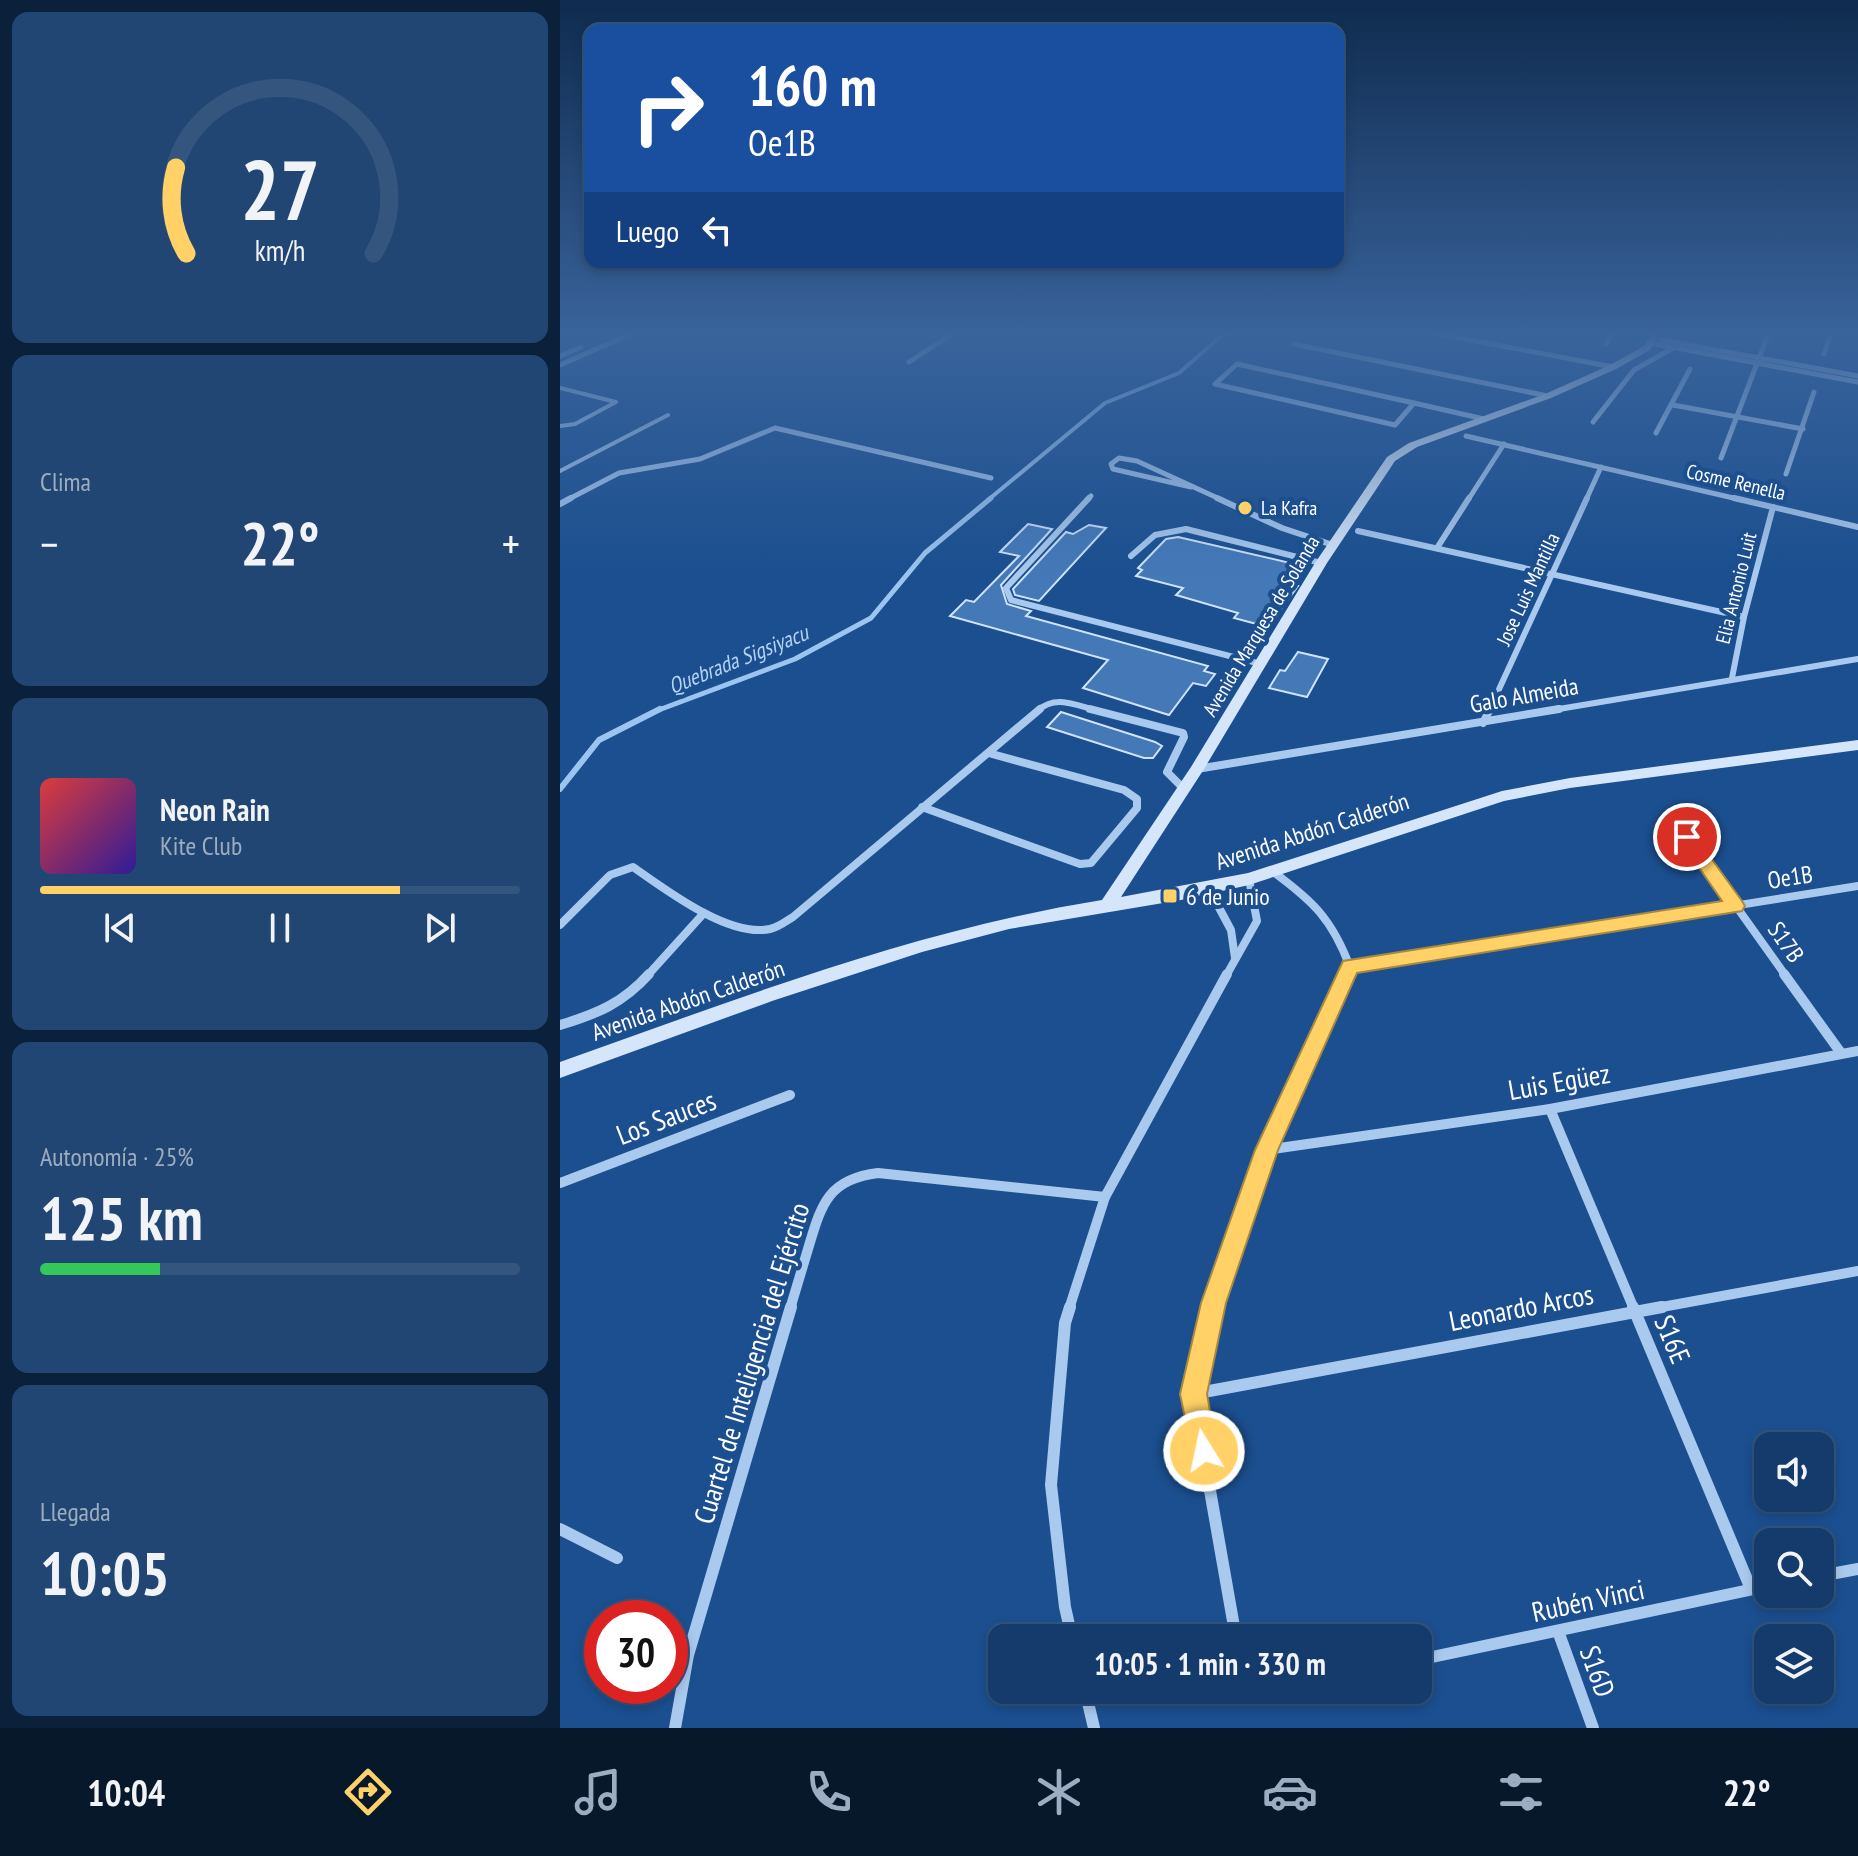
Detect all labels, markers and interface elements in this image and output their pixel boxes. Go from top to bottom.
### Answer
text: 160 m [748,49,877,121]
icon: right [616,56,720,160]
text: Oe1B [748,119,816,166]
text: 27 [240,134,320,242]
icon: left [695,208,739,252]
text: Luego [616,211,679,250]
text: km/h [255,232,305,269]
street label: Cosme Renella [1684,458,1788,506]
text: Clima [40,465,91,498]
place label: La Kafra [1261,495,1317,521]
marker: La Kafra [1236,499,1254,517]
text: 22° [240,504,320,582]
text: − [40,515,58,572]
text: + [502,515,520,572]
street label: Jose Luis Mantilla [1490,528,1565,650]
street label: Elia Antonio Luit [1710,529,1763,646]
street label: Avenida Marquesa de Solanda [1197,531,1325,721]
water label: Quebrada Sigsiyacu [664,618,813,700]
street label: Galo Almeida [1467,670,1581,720]
street label: Avenida Abdón Calderón [1211,785,1413,877]
text: Neon Rain [160,790,270,829]
pin [1653,803,1721,871]
icon: arrive [1665,815,1709,859]
text: Kite Club [160,829,242,862]
street label: Oe1B [1765,858,1815,896]
place label: 6 de Junio [1186,881,1270,912]
marker: 6 de Junio [1161,887,1179,905]
icon: previous [98,906,142,950]
icon: pause [258,906,302,950]
icon: next [418,906,462,950]
street label: S17B [1761,915,1811,969]
street label: Avenida Abdón Calderón [588,952,788,1048]
street label: Luis Egüez [1505,1054,1613,1108]
street label: Los Sauces [611,1081,721,1153]
text: Autonomía · 25% [40,1140,194,1173]
text: 125 km [40,1179,203,1257]
street label: Cuartel de Inteligencia del Ejército [684,1198,818,1528]
street label: Leonardo Arcos [1446,1275,1596,1339]
street label: S16E [1646,1309,1700,1369]
position arrow [1162,1409,1246,1493]
map controls [1754,1432,1834,1704]
button: sound [1754,1432,1834,1512]
text: Llegada [40,1495,111,1528]
button: search [1754,1528,1834,1608]
text: 10:05 [40,1534,170,1612]
street label: Rubén Vinci [1528,1570,1648,1630]
speed limit sign: 30 [584,1600,688,1704]
button: layers [1754,1624,1834,1704]
street label: S16D [1572,1640,1624,1702]
text: 10:05 · 1 min · 330 m [1094,1644,1326,1683]
icon: directions [340,1764,396,1820]
icon: music [570,1764,626,1820]
icon: phone [801,1764,857,1820]
icon: climate [1031,1764,1087,1820]
icon: car [1262,1764,1318,1820]
icon: filters [1493,1764,1549,1820]
text: 10:04 [87,1769,165,1816]
text: 22° [1723,1769,1771,1816]

